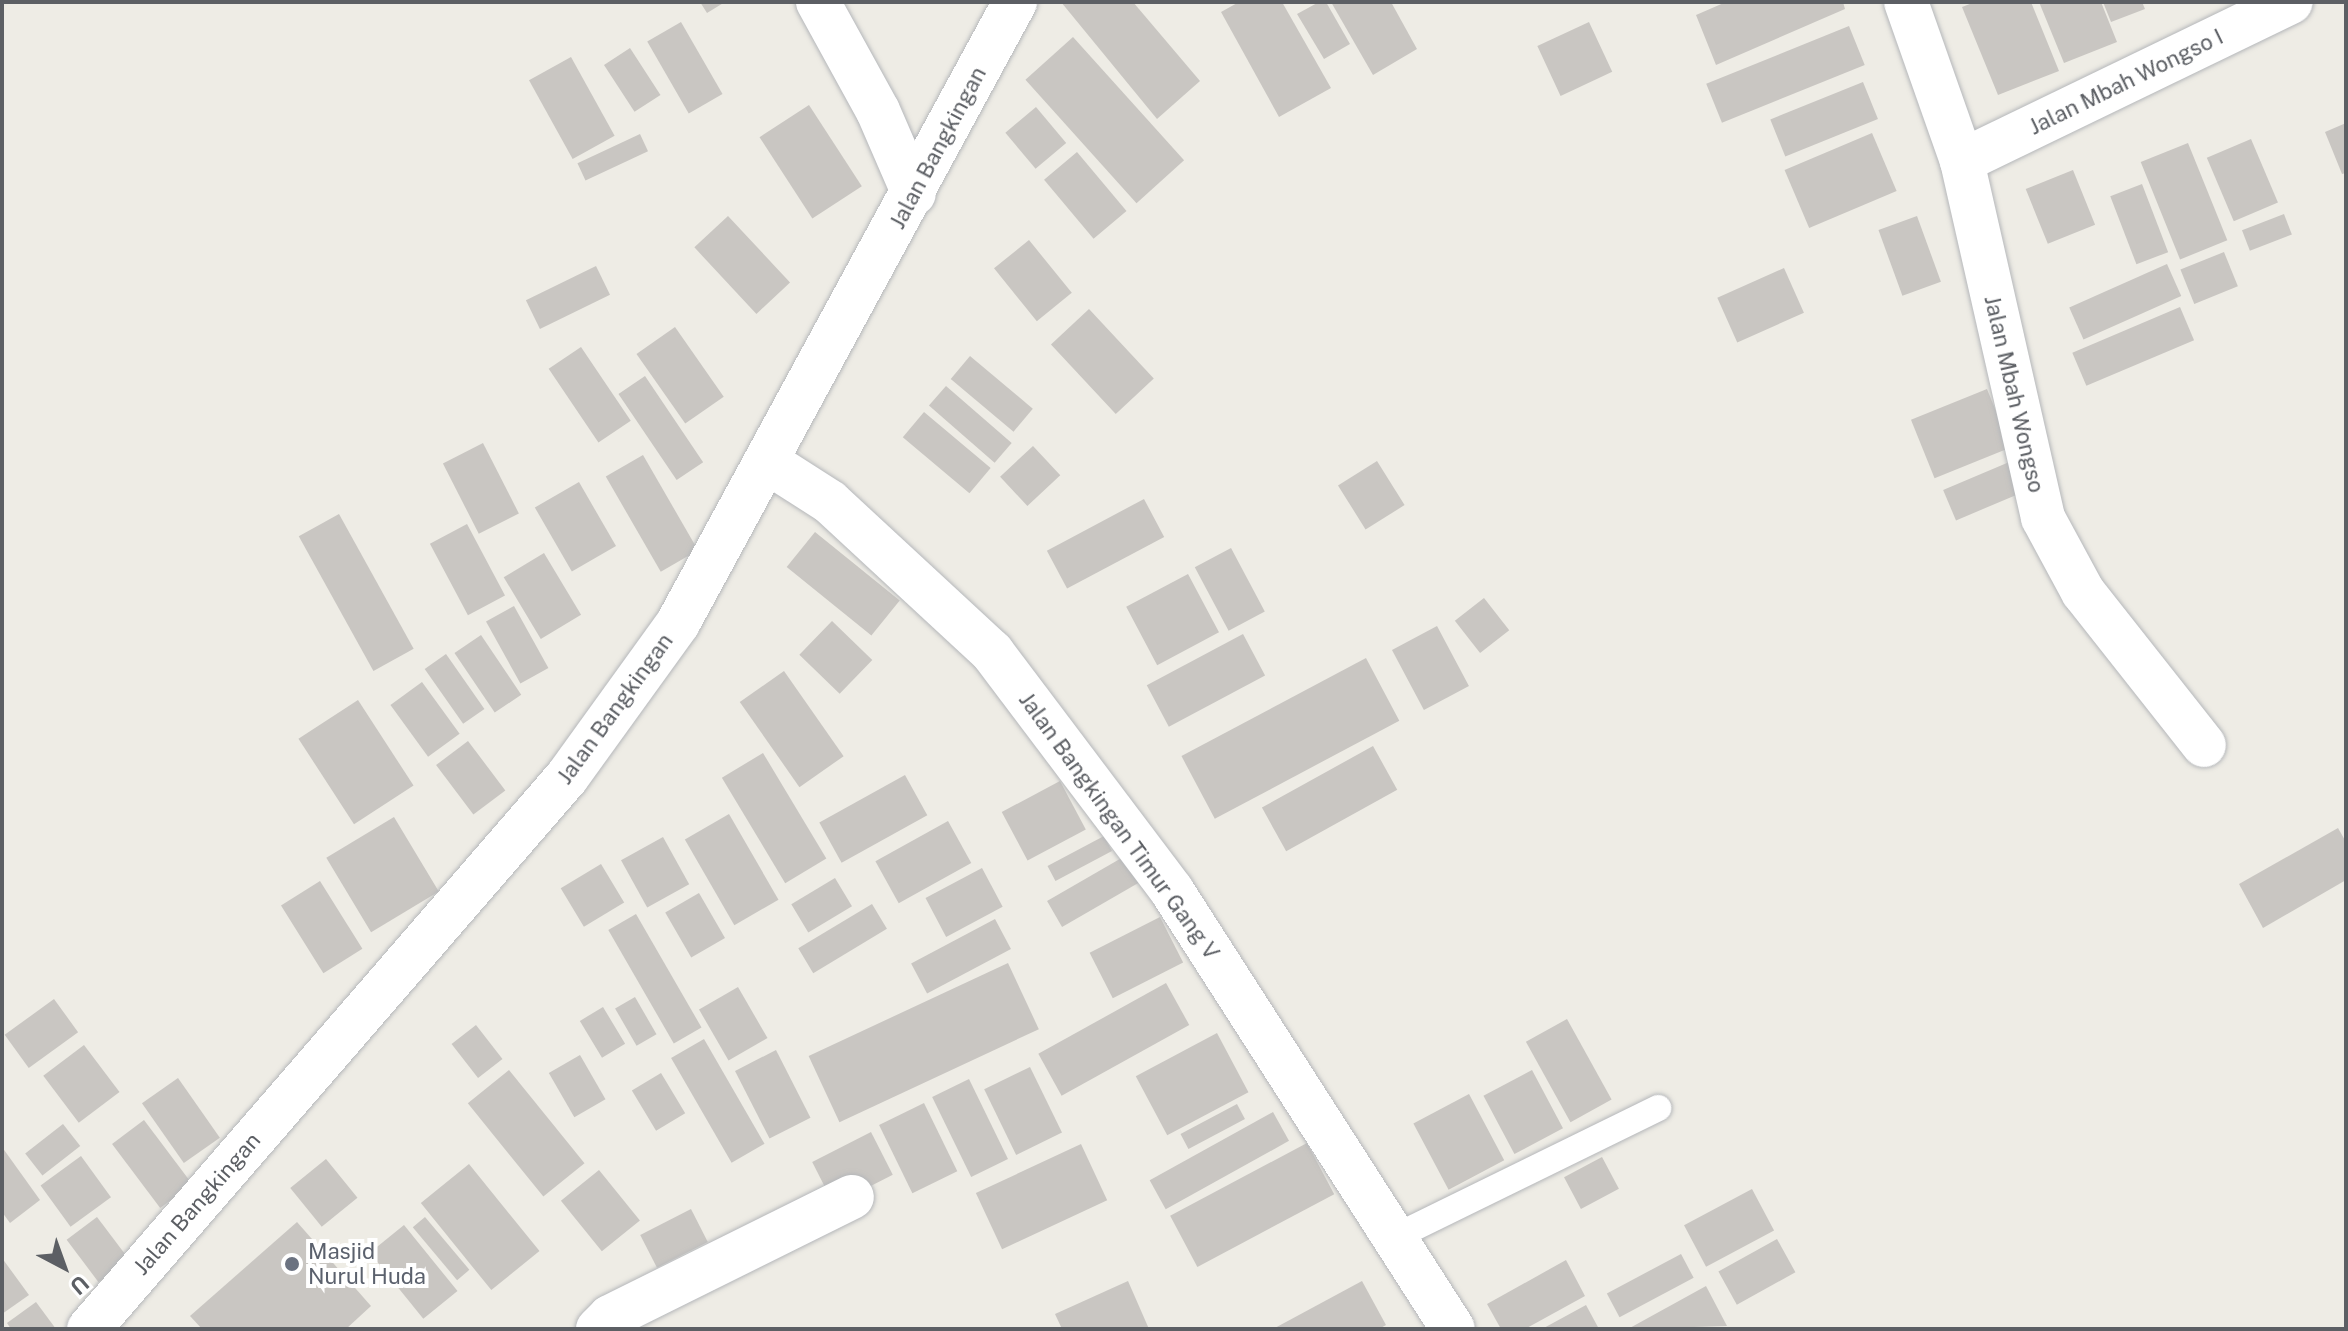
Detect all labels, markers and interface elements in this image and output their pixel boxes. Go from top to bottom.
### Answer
street label: Jalan Mbah Wongso I [2024,23,2228,141]
street label: Jalan Bangkingan [884,62,992,234]
street label: Jalan Mbah Wongso [1978,293,2050,495]
street label: Jalan Bangkingan [552,629,678,789]
street label: Jalan Bangkingan Timur Gang V [1013,687,1225,965]
street label: Jalan Bangkingan [128,1128,266,1280]
north arrow [24,1227,104,1307]
place label: Masjid Nurul Huda [308,1238,426,1290]
marker: Masjid Nurul Huda [283,1255,301,1273]
text: U [65,1270,94,1300]

